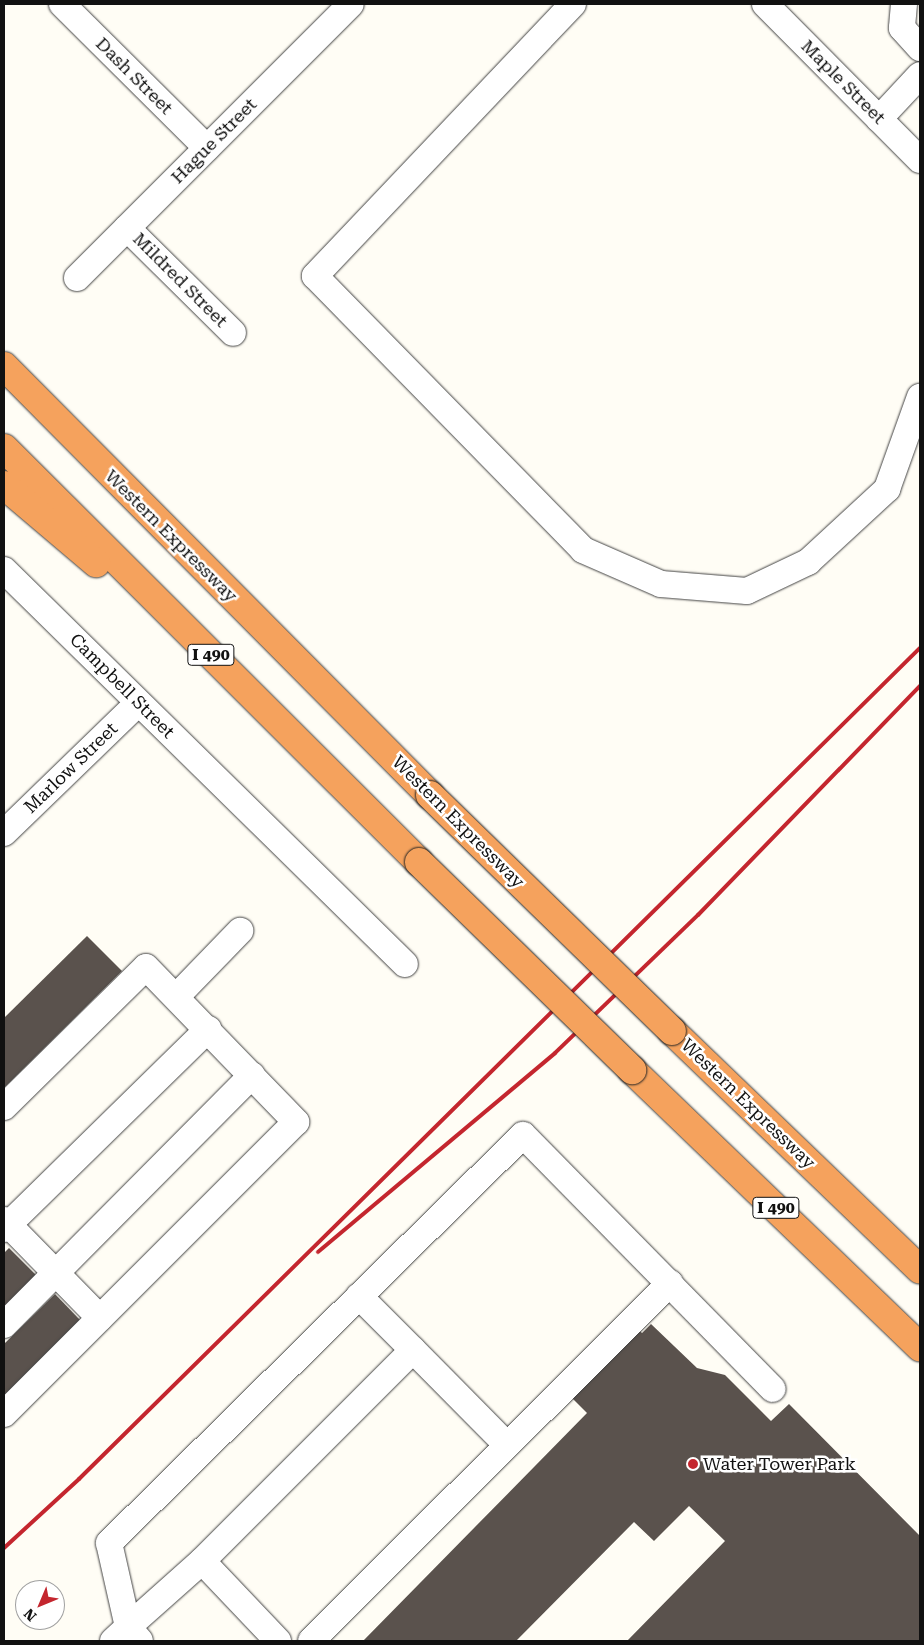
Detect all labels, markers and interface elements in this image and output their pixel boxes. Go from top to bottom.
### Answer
street label: Dash Street [91,33,177,119]
street label: Maple Street [796,35,890,129]
street label: Hague Street [167,94,261,188]
street label: Mildred Street [128,228,232,332]
street label: Western Expressway [100,465,242,607]
street label: Campbell Street [65,629,179,743]
road number: I 490 [187,642,235,668]
street label: Marlow Street [20,718,122,818]
street label: Western Expressway [387,751,529,893]
street label: Western Expressway [676,1034,820,1174]
road number: I 490 [752,1194,800,1222]
place label: Water Tower Park [703,1453,856,1475]
marker: Water Tower Park [687,1458,699,1470]
north arrow [15,1580,65,1630]
text: N [21,1605,40,1624]

